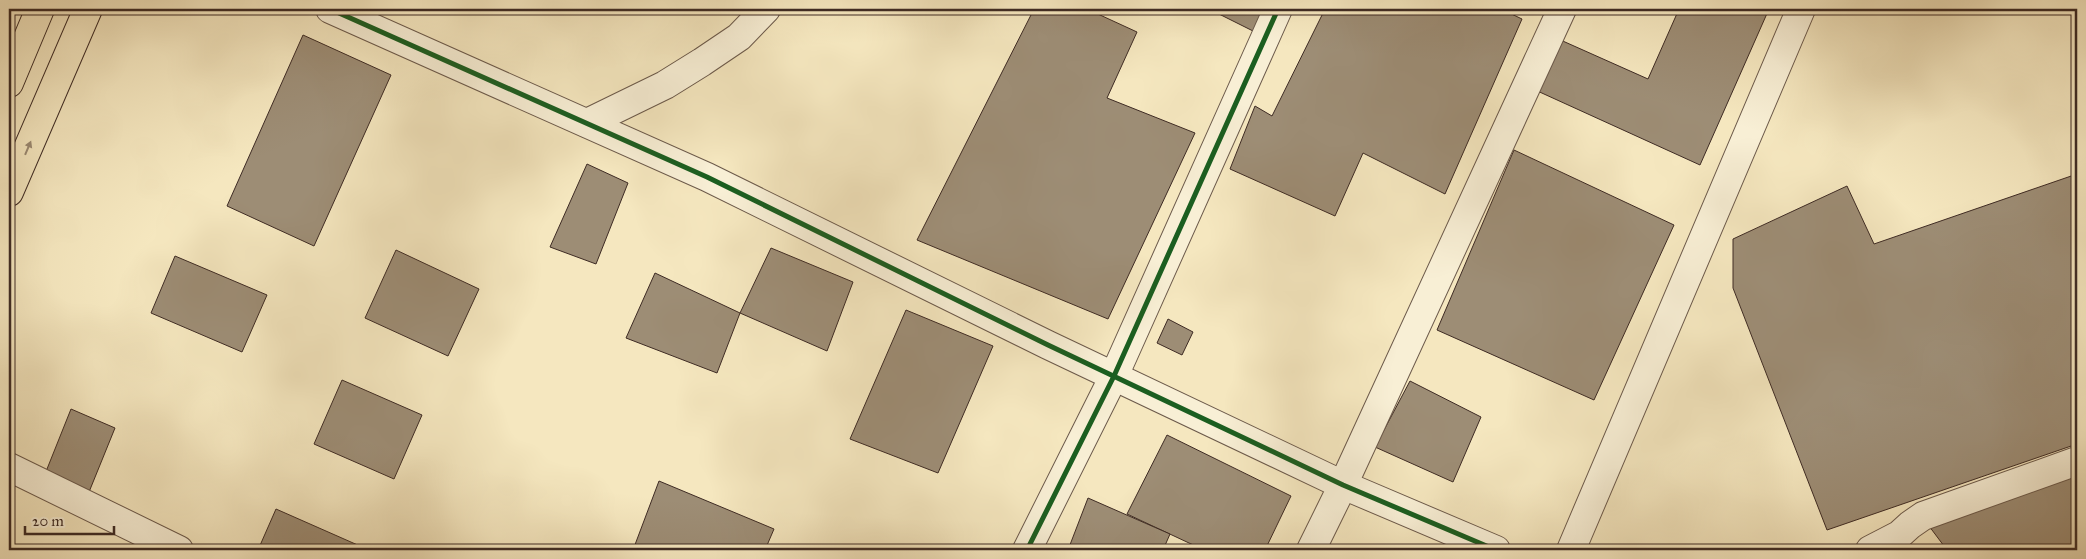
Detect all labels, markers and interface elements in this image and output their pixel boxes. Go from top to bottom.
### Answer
one-way arrow [24,140,32,155]
scale bar [25,504,114,536]
text: 20 m [32,512,64,530]

